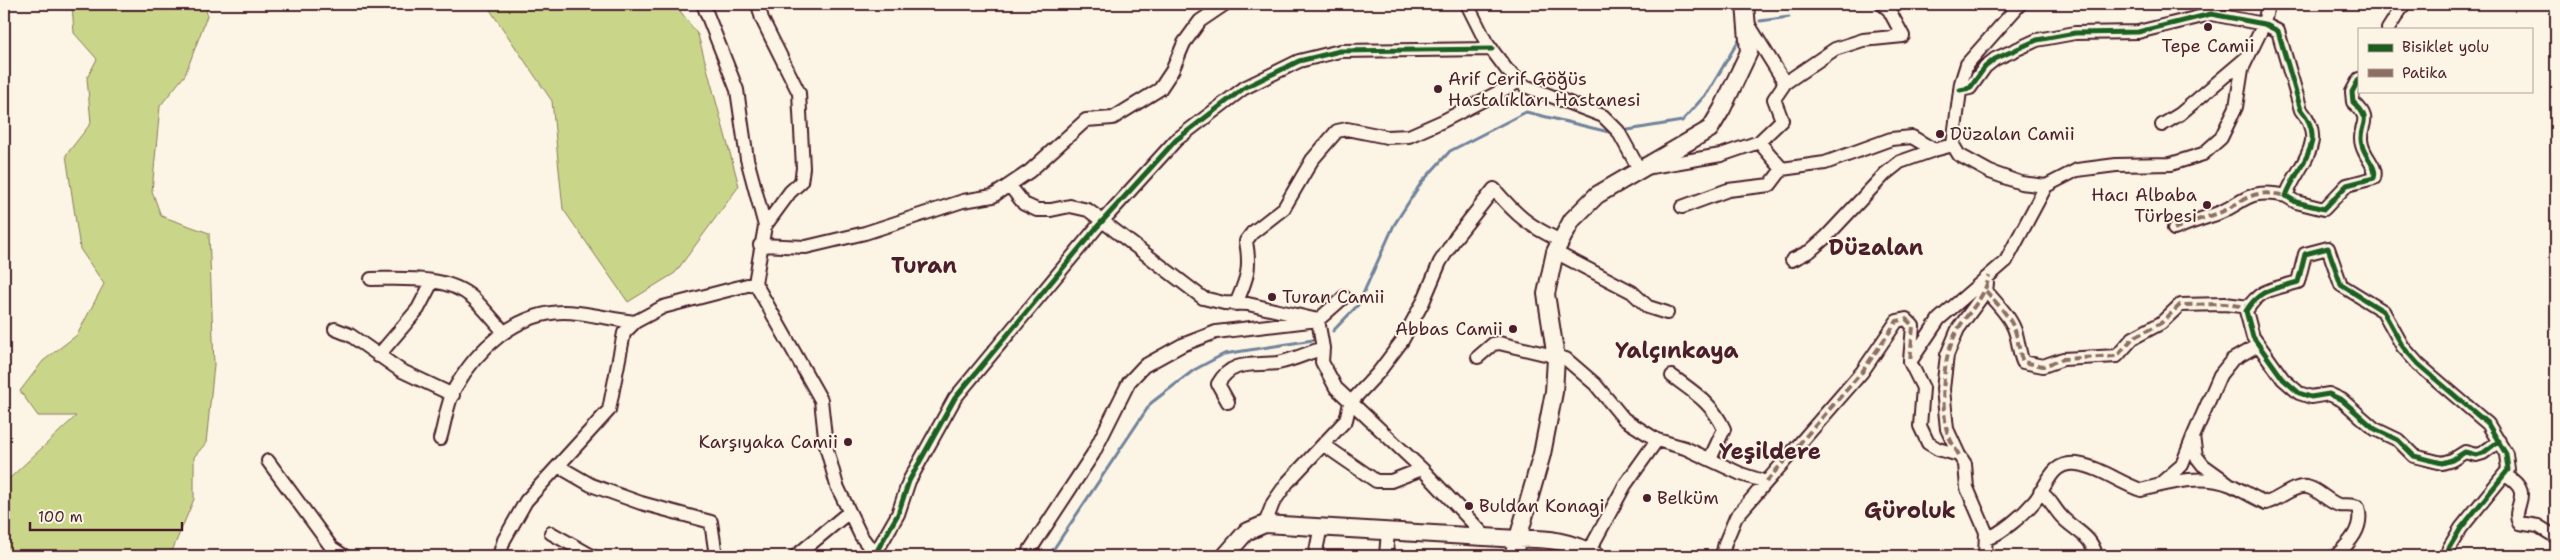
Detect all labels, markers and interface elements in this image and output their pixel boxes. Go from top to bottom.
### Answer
marker: Tepe Camii [2202,21,2214,33]
legend [2358,28,2532,92]
place label: Tepe Camii [2161,34,2255,58]
text: Bisiklet yolu [2402,37,2489,57]
text: Patika [2402,63,2448,83]
place label: Arif Cerif Göğüs Hastalıkları Hastanesi [1448,67,1641,112]
marker: Arif Cerif Göğüs Hastalıkları Hastanesi [1432,83,1444,95]
place label: Düzalan Camii [1950,122,2075,146]
marker: Düzalan Camii [1934,128,1946,140]
place label: Hacı Albaba Türbesi [2091,183,2197,228]
marker: Hacı Albaba Türbesi [2201,199,2213,211]
district label: Düzalan [1829,233,1924,262]
district label: Turan [891,251,957,280]
place label: Turan Camii [1282,285,1385,309]
marker: Turan Camii [1266,291,1278,303]
place label: Abbas Camii [1395,317,1503,341]
marker: Abbas Camii [1507,323,1519,335]
district label: Yalçınkaya [1615,336,1739,365]
place label: Karşıyaka Camii [699,430,838,454]
marker: Karşıyaka Camii [842,436,854,448]
district label: Yeşildere [1719,437,1821,466]
place label: Belküm [1657,486,1719,510]
marker: Belküm [1641,492,1653,504]
place label: Buldan Konagi [1479,494,1605,518]
district label: Güroluk [1864,496,1956,525]
scale bar [30,500,182,532]
marker: Buldan Konagi [1463,500,1475,512]
text: 100 m [38,507,83,527]

